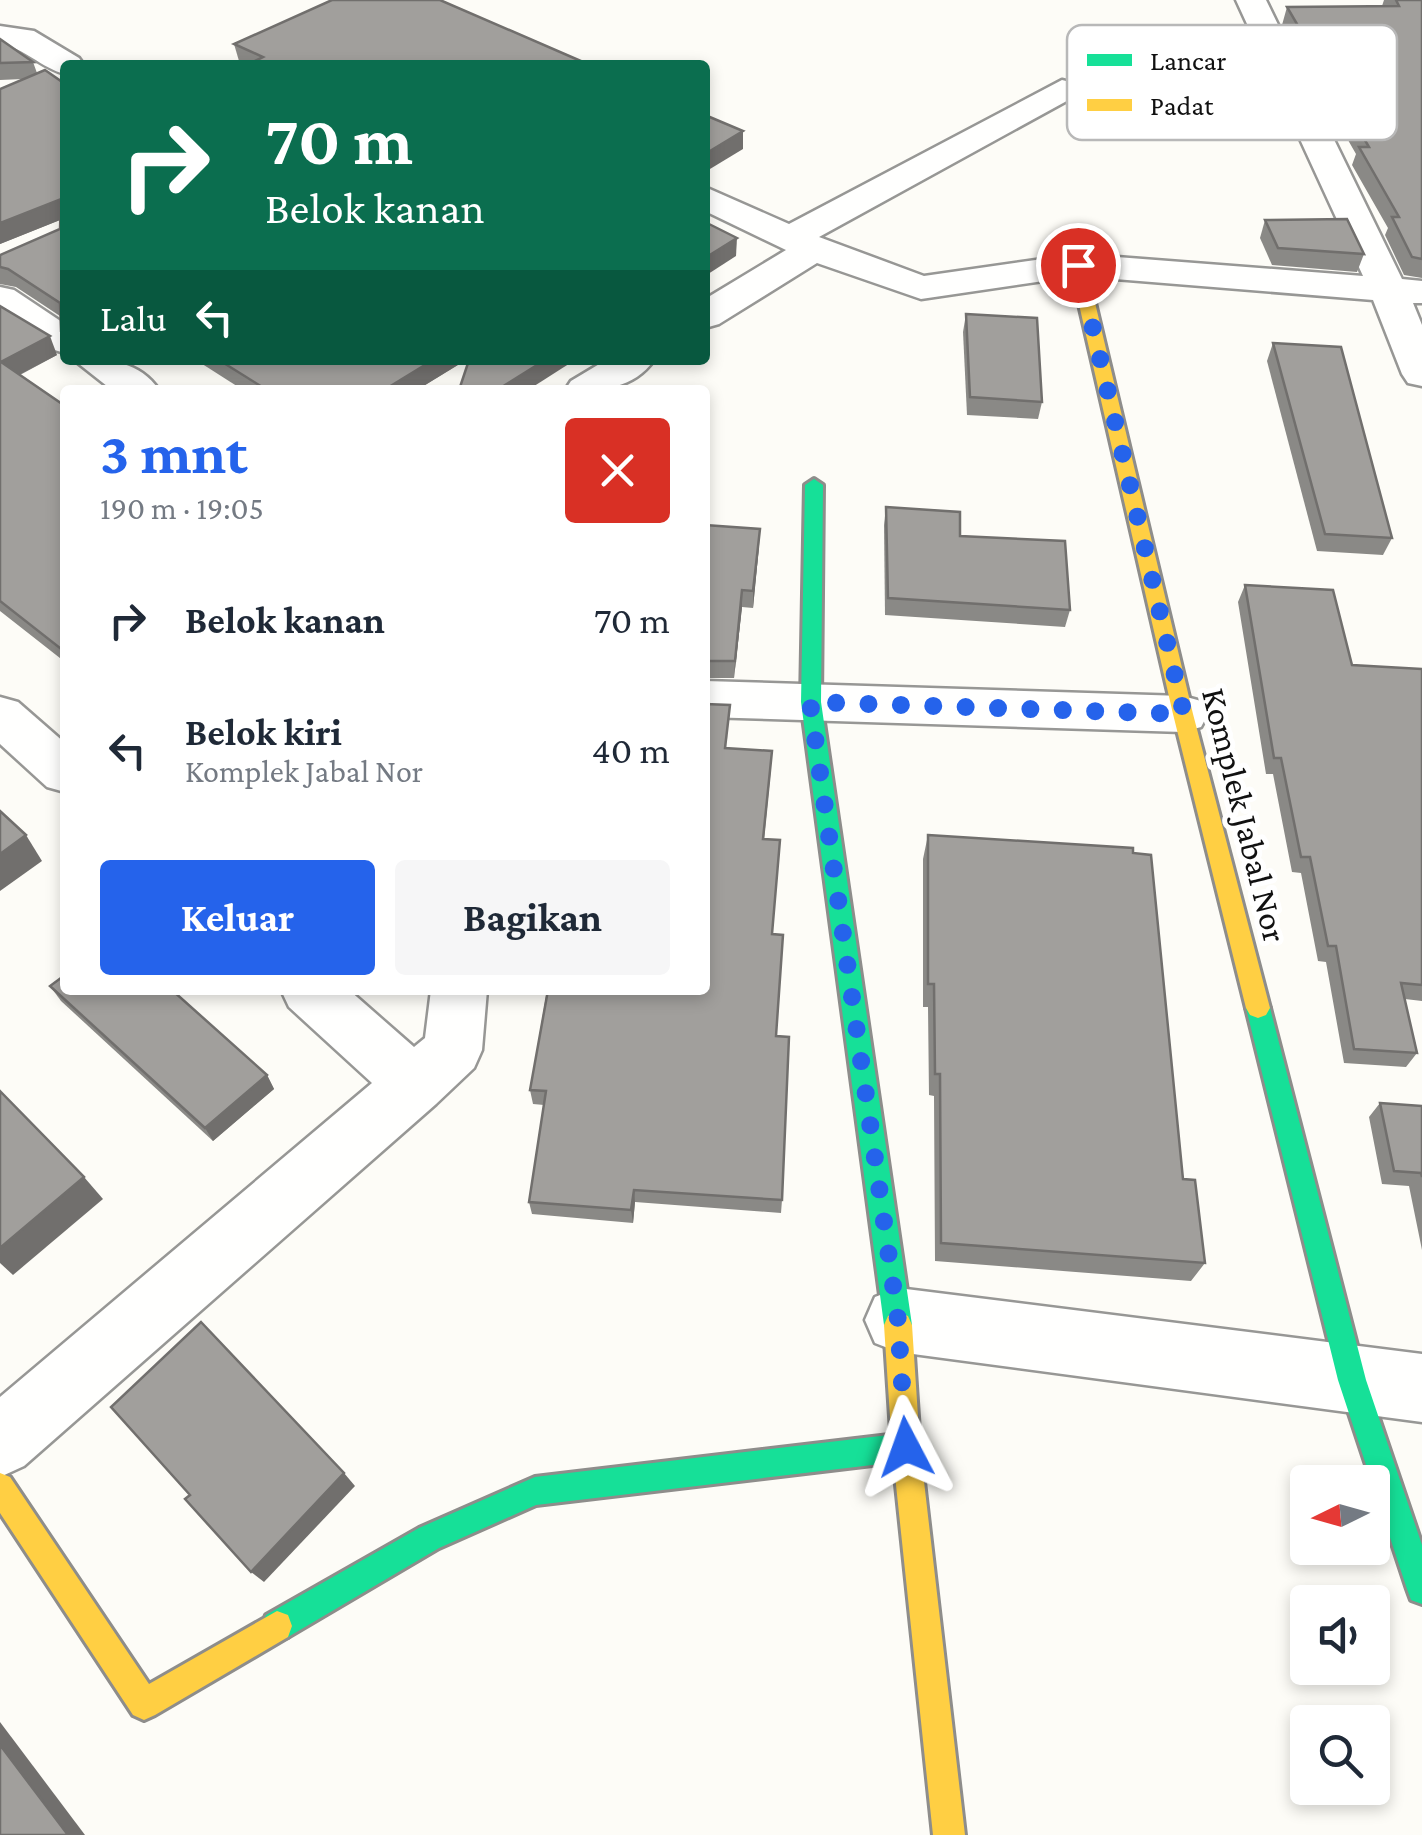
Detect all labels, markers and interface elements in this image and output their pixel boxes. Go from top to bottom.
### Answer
legend [1067,25,1397,140]
text: Lancar [1150,45,1227,76]
text: Padat [1150,90,1214,121]
icon: right [100,100,230,230]
text: 70 m [265,101,413,179]
text: Belok kanan [265,183,485,233]
pin [1036,223,1121,308]
icon: arrive [1051,238,1106,293]
icon: left [187,290,242,345]
text: Lalu [100,297,167,339]
button: close [565,418,670,523]
text: 3 mnt [100,419,248,486]
text: 190 m · 19:05 [100,490,264,526]
icon: right [100,593,155,648]
text: Belok kanan [185,599,385,641]
text: 70 m [594,599,670,641]
street label: Komplek Jabal Nor [1194,684,1295,946]
text: Belok kiri [185,711,342,753]
icon: left [100,723,155,778]
text: 40 m [591,729,670,771]
text: Komplek Jabal Nor [185,753,423,789]
button: Keluar [100,860,375,975]
button: Bagikan [395,860,670,975]
position arrow [854,1395,958,1499]
north arrow [1290,1465,1390,1565]
map controls [1290,1465,1390,1805]
button: sound [1290,1585,1390,1685]
button: search [1290,1705,1390,1805]

